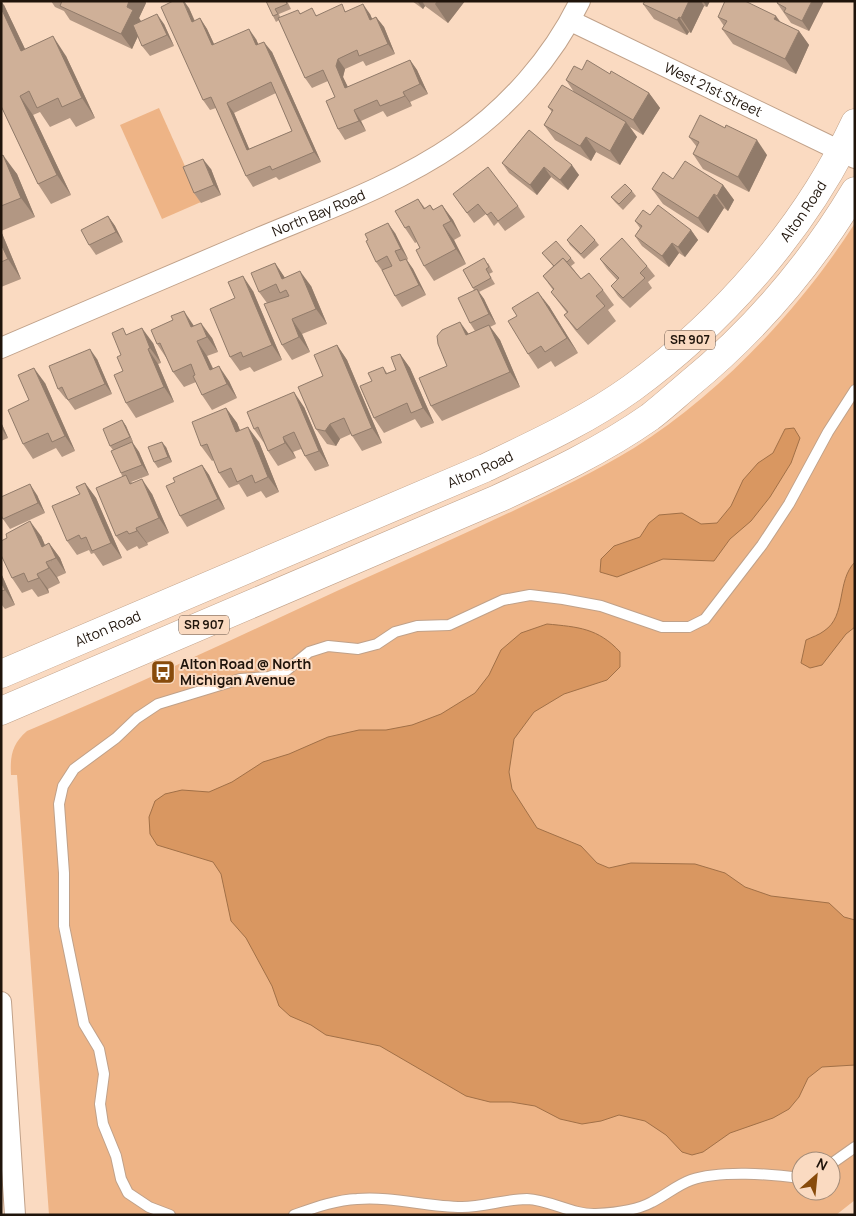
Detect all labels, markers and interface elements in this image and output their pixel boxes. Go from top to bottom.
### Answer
street label: West 21st Street [661,57,766,121]
street label: Alton Road [775,177,831,245]
street label: North Bay Road [269,185,368,240]
road number: SR 907 [665,330,715,350]
street label: Alton Road [444,446,516,492]
street label: Alton Road [72,606,144,651]
road number: SR 907 [179,616,229,634]
place label: Alton Road @ North Michigan Avenue [180,654,311,689]
bus stop icon: Alton Road @ North Michigan Avenue [150,659,176,685]
north arrow [791,1151,841,1201]
text: N [813,1153,831,1175]

